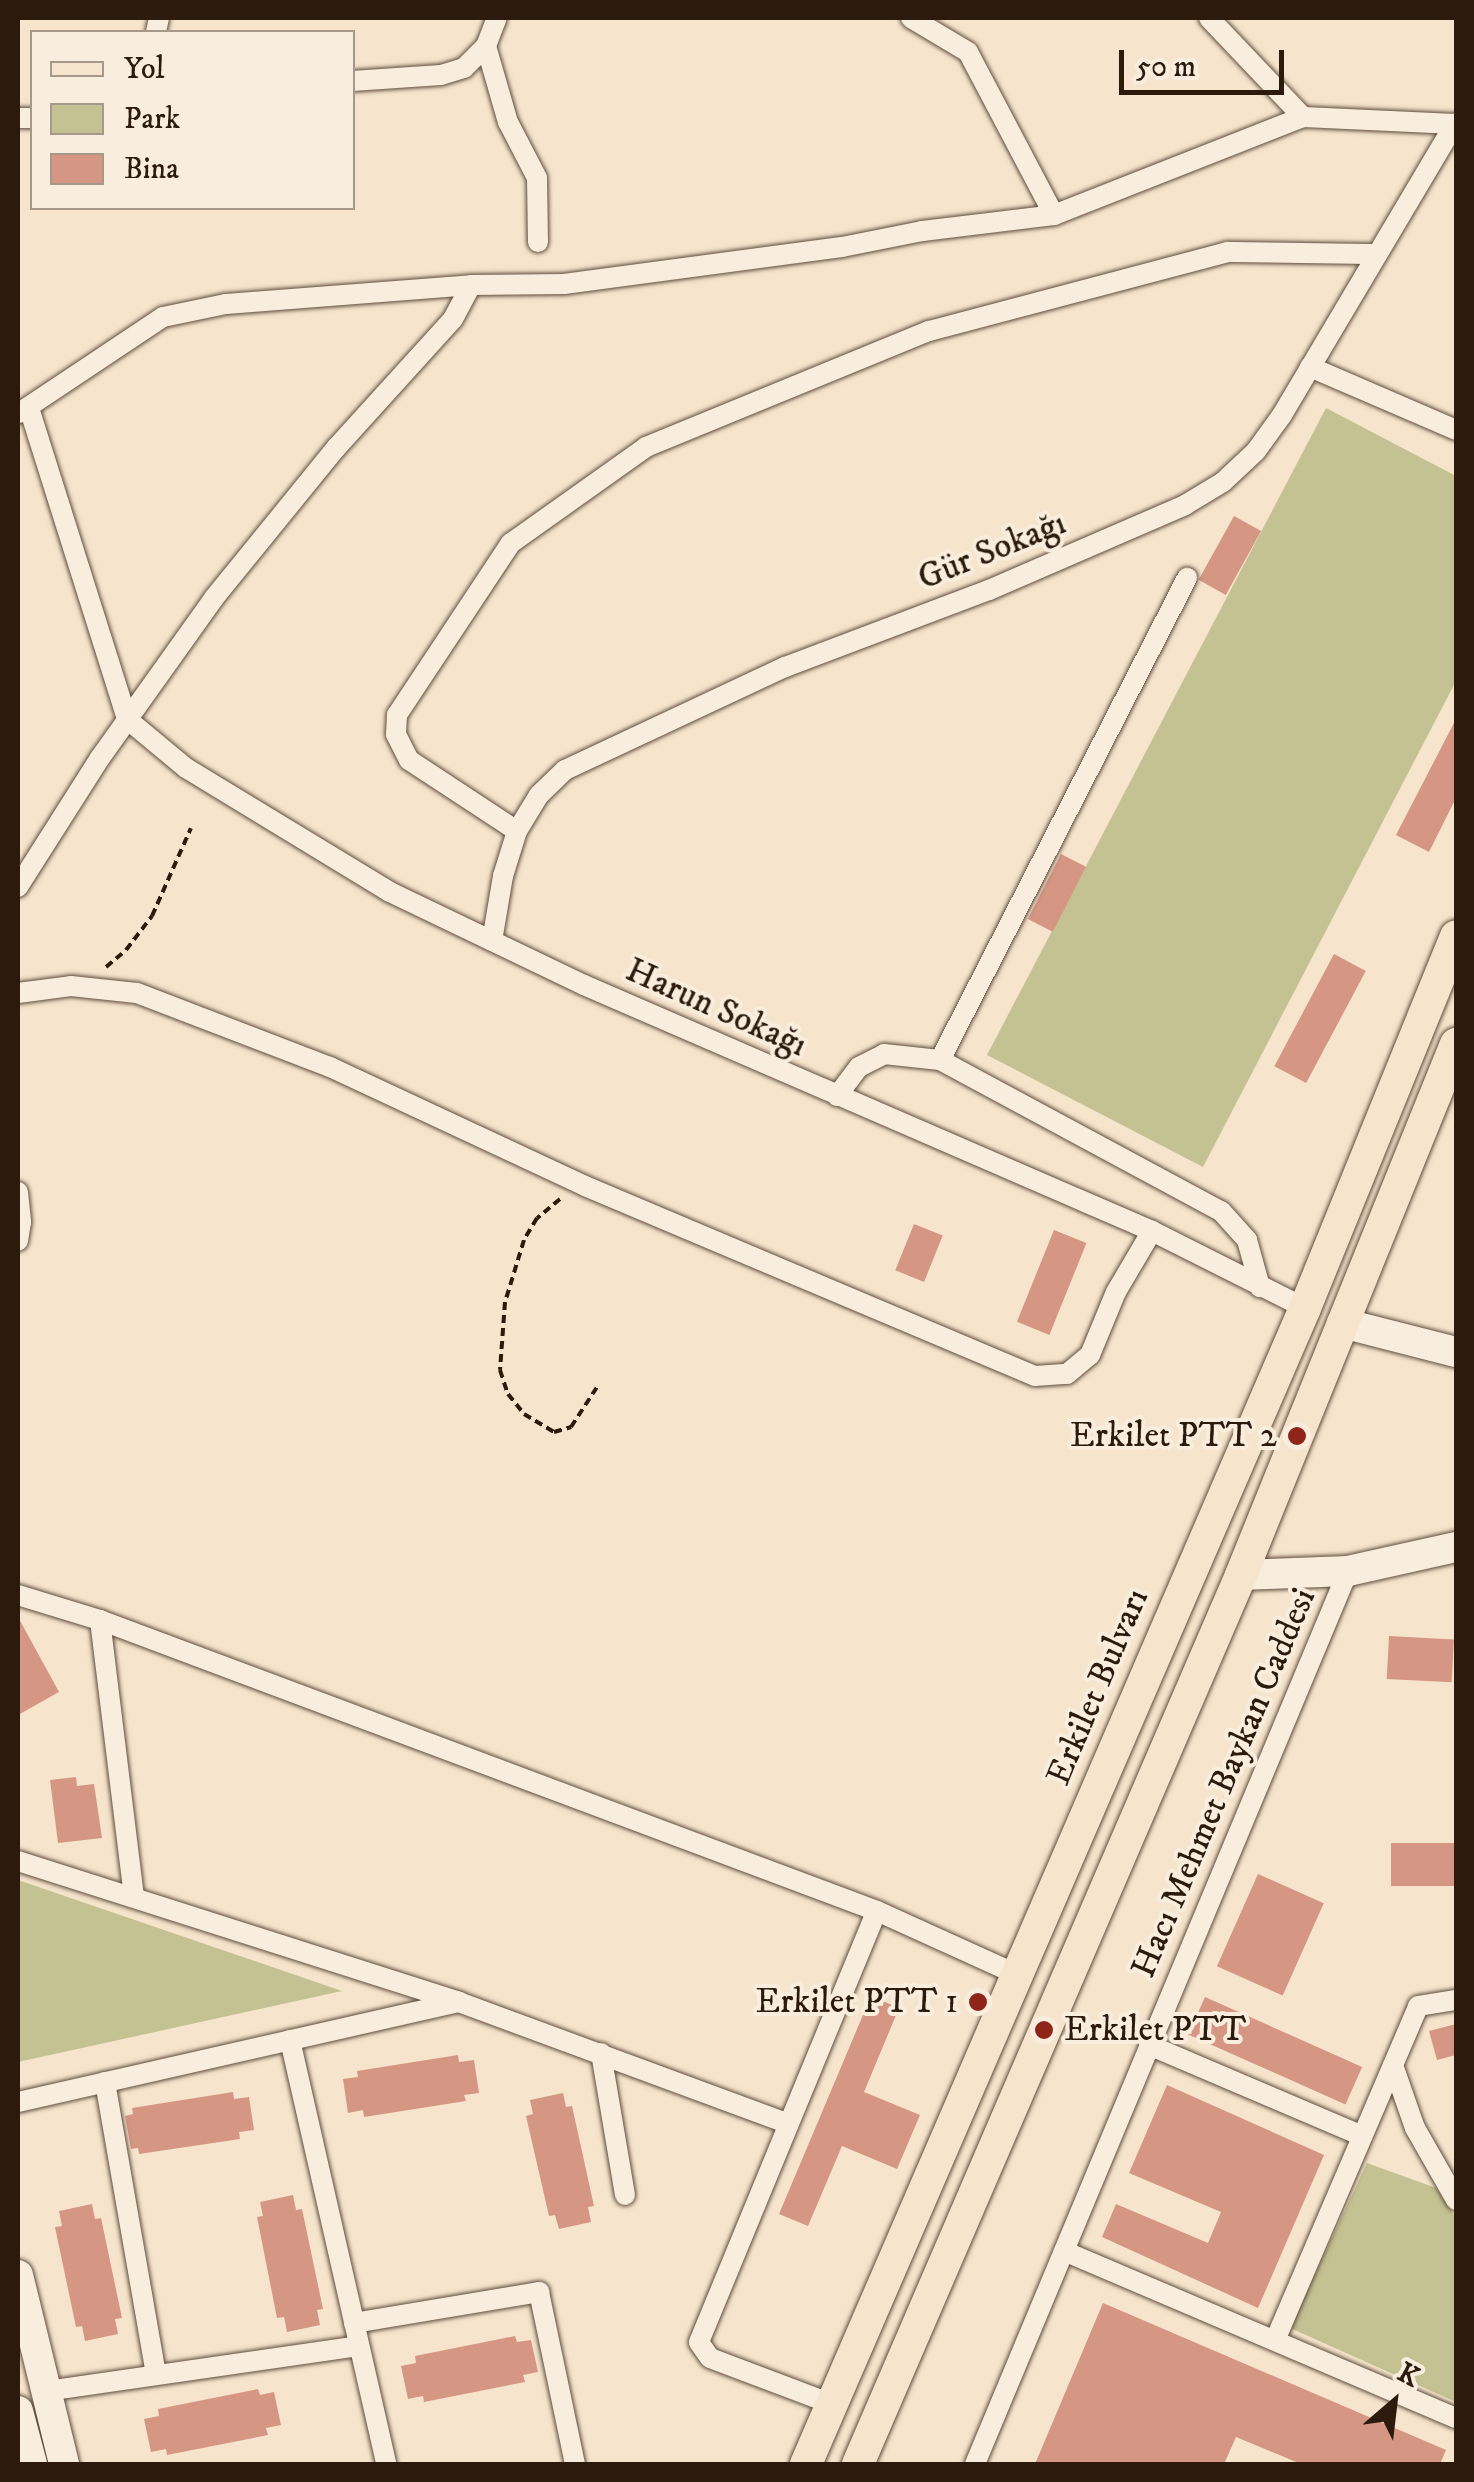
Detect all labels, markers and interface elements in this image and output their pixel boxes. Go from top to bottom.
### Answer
legend [30,30,355,210]
scale bar [1124,30,1289,92]
text: 50 m [1136,49,1196,86]
text: Yol [124,51,165,88]
text: Park [124,101,180,138]
text: Bina [124,151,179,188]
street label: Gür Sokağı [912,502,1072,600]
street label: Harun Sokağı [619,949,813,1067]
place label: Erkilet PTT 2 [1070,1415,1277,1457]
marker: Erkilet PTT 2 [1286,1425,1308,1447]
street label: Hacı Mehmet Baykan Caddesi [1123,1582,1325,1984]
street label: Erkilet Bulvarı [1038,1583,1158,1791]
place label: Erkilet PTT 1 [755,1981,958,2023]
marker: Erkilet PTT 1 [967,1991,989,2013]
place label: Erkilet PTT [1064,2009,1246,2051]
marker: Erkilet PTT [1033,2019,1055,2041]
north arrow [1344,2352,1444,2452]
text: K [1391,2355,1425,2395]

